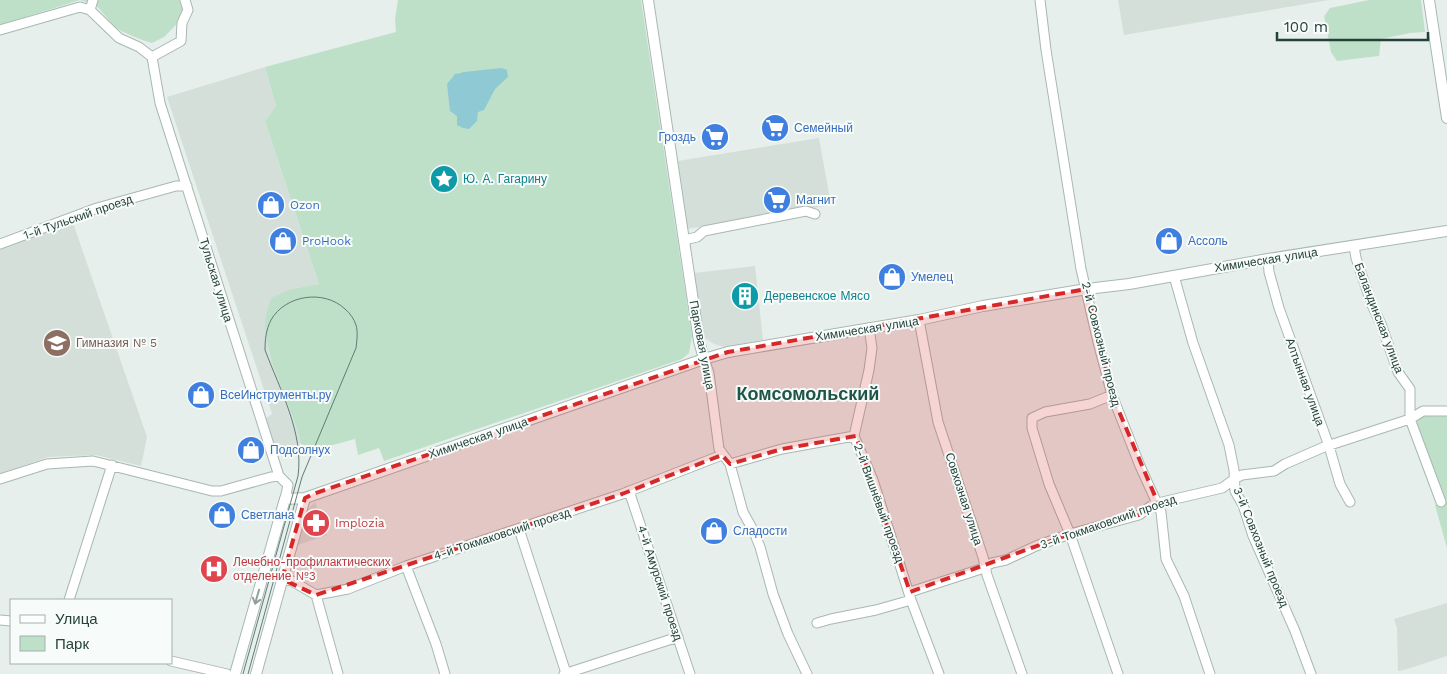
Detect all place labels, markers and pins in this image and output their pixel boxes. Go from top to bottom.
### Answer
supermarket icon: Семейный [760,113,790,143]
place label: Семейный [794,121,853,135]
supermarket icon: Гроздь [700,122,730,152]
place label: Гроздь [658,130,696,144]
place icon: Ю. А. Гагарину [429,164,459,194]
place label: Ю. А. Гагарину [463,172,547,186]
supermarket icon: Магнит [762,185,792,215]
shop icon: Ozon [256,190,286,220]
place label: Магнит [796,193,837,207]
place label: Ozon [290,198,320,212]
shop icon: ProHook [268,226,298,256]
shop icon: Ассоль [1154,226,1184,256]
place label: ProHook [302,234,351,248]
place label: Ассоль [1188,234,1228,248]
shop icon: Умелец [877,262,907,292]
place label: Умелец [911,270,953,284]
building icon: Деревенское Мясо [730,281,760,311]
place label: Деревенское Мясо [764,289,870,303]
school or university icon: Гимназия № 5 [42,328,72,358]
place label: Гимназия № 5 [76,336,157,350]
shop icon: ВсеИнструменты.ру [186,380,216,410]
place label: ВсеИнструменты.ру [220,388,331,402]
shop icon: Подсолнух [236,435,266,465]
place label: Подсолнух [270,443,330,457]
shop icon: Светлана [207,500,237,530]
place label: Светлана [241,508,295,522]
pharmacy icon: Implozia [301,508,331,538]
place label: Implozia [335,516,385,530]
shop icon: Сладости [699,516,729,546]
place label: Сладости [733,524,787,538]
hospital icon: Лечебно-профилактических отделение №3 [199,554,229,584]
place label: Лечебно-профилактических отделение №3 [233,555,391,583]

